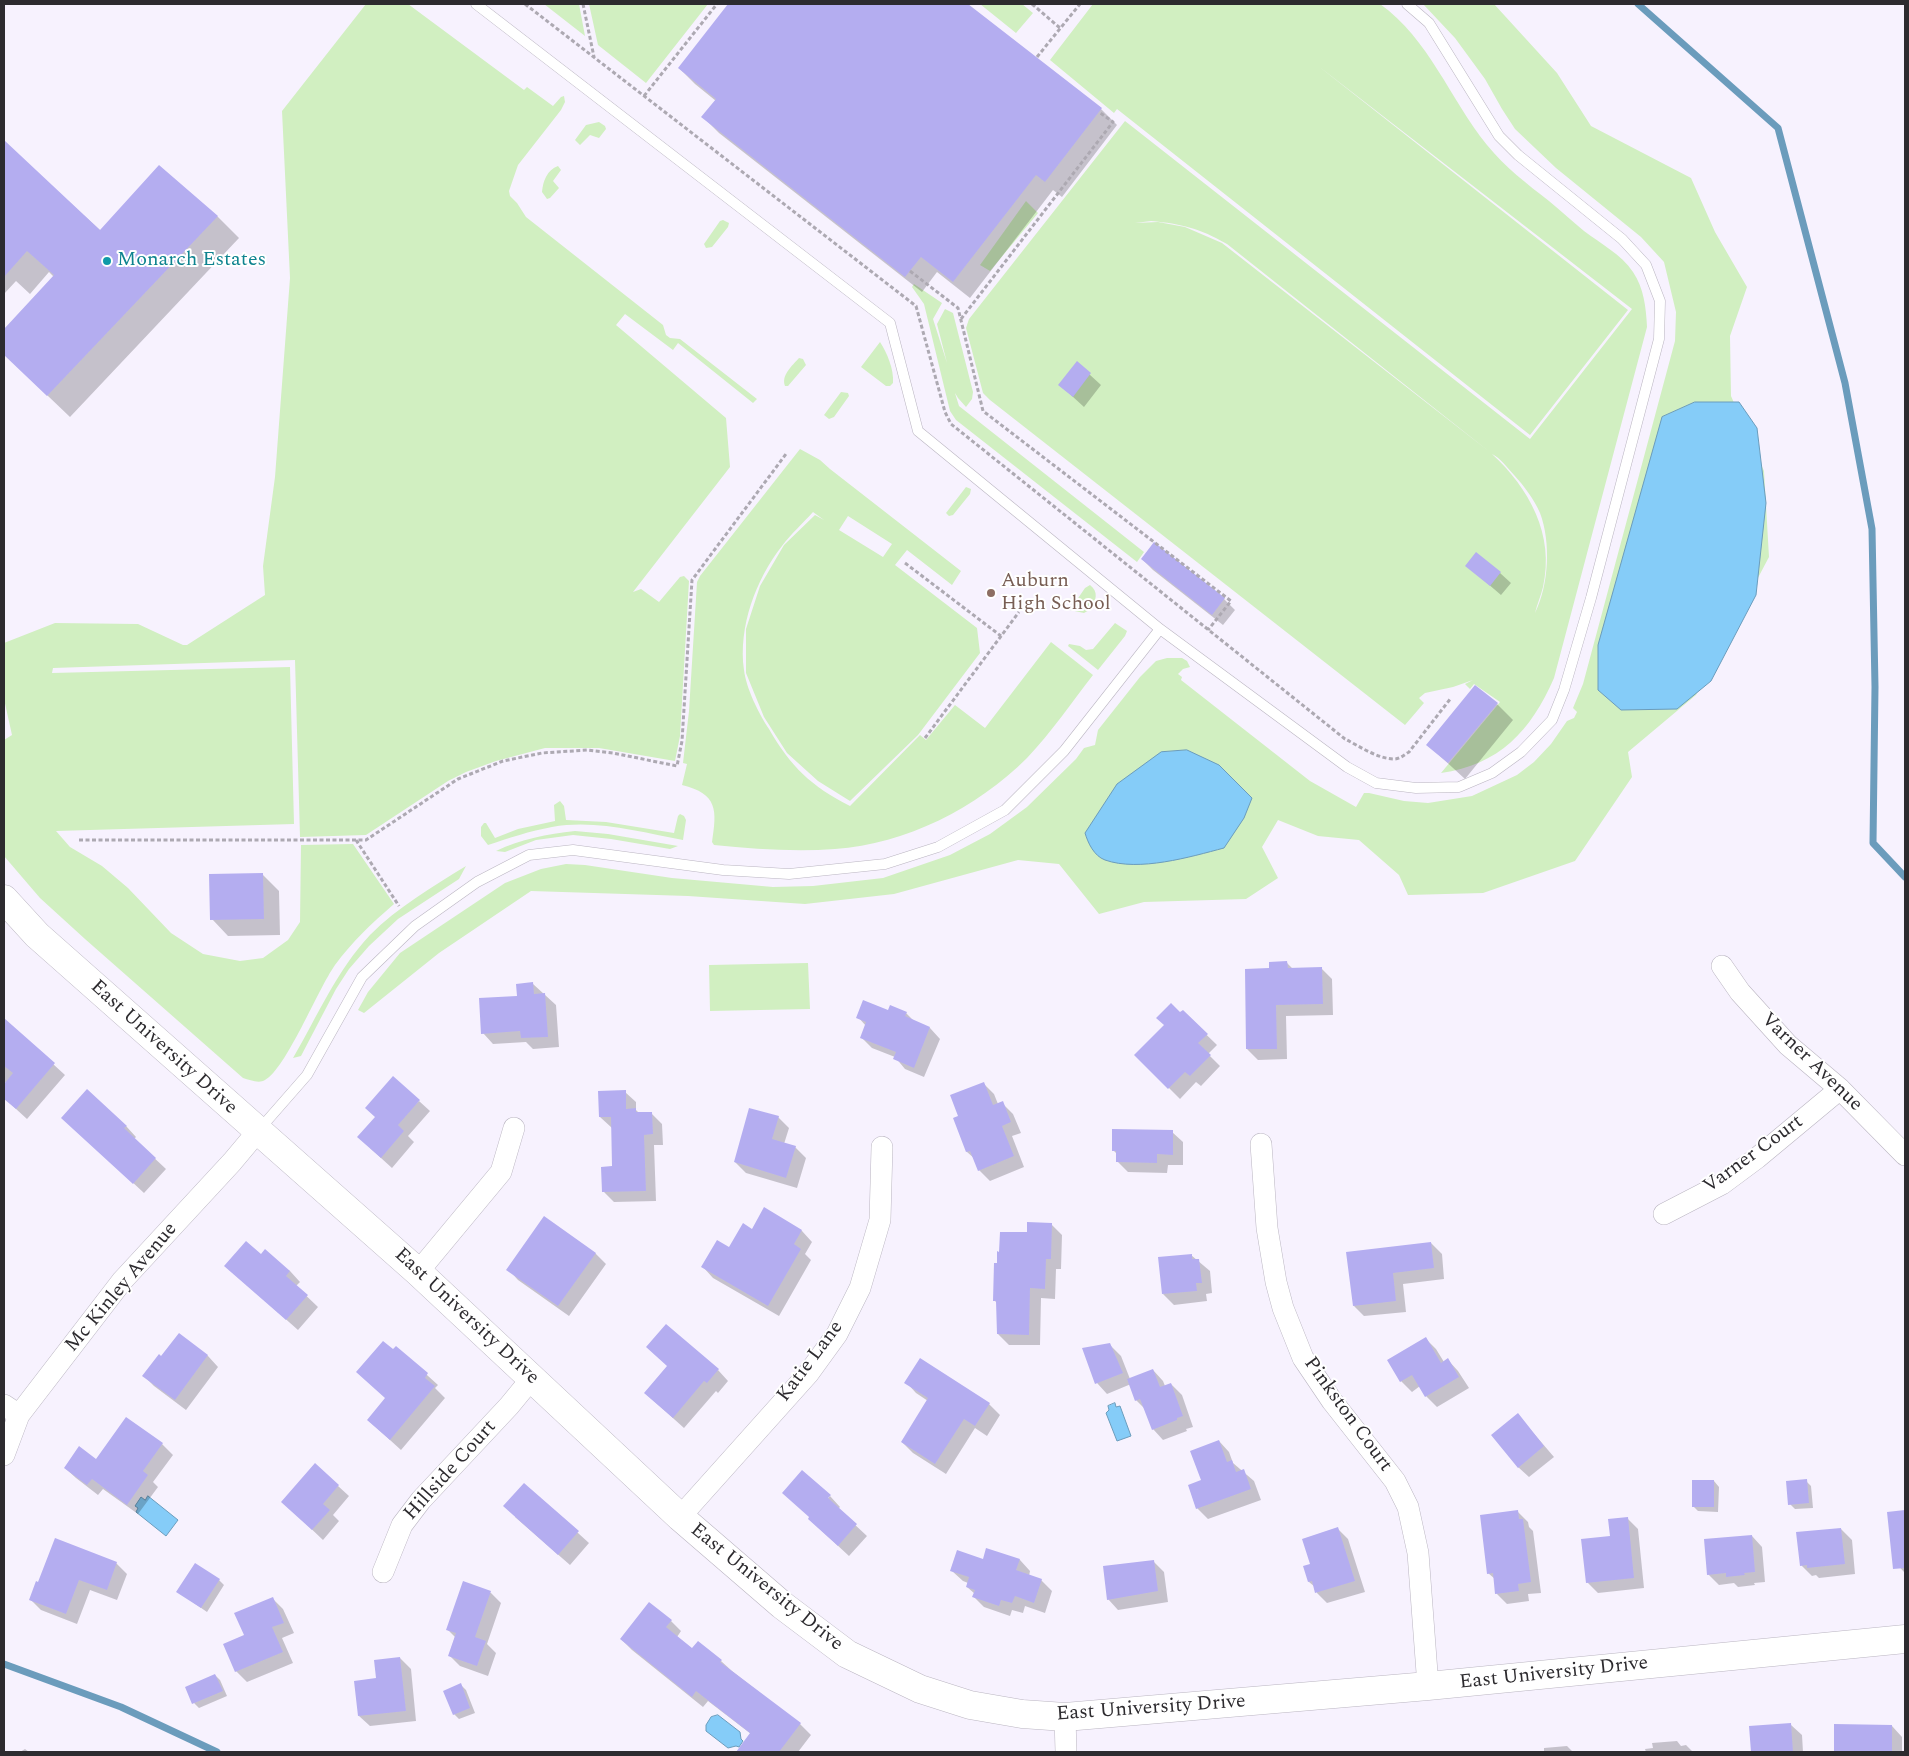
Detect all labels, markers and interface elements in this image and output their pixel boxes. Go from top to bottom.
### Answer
place label: Monarch Estates [117,249,266,273]
marker: Monarch Estates [101,255,113,267]
place label: Auburn High School [1001,570,1111,617]
marker: Auburn High School [985,587,997,599]
street label: East University Drive [84,976,242,1120]
street label: Varner Avenue [1755,1009,1867,1117]
street label: Varner Court [1699,1111,1809,1199]
street label: Mc Kinley Avenue [61,1218,183,1358]
street label: East University Drive [388,1244,544,1390]
street label: Katie Lane [773,1317,849,1407]
street label: Pinkston Court [1297,1353,1397,1477]
street label: Hillside Court [400,1416,502,1526]
street label: East University Drive [685,1519,847,1657]
street label: East University Drive [1458,1652,1650,1696]
street label: East University Drive [1056,1690,1246,1728]

